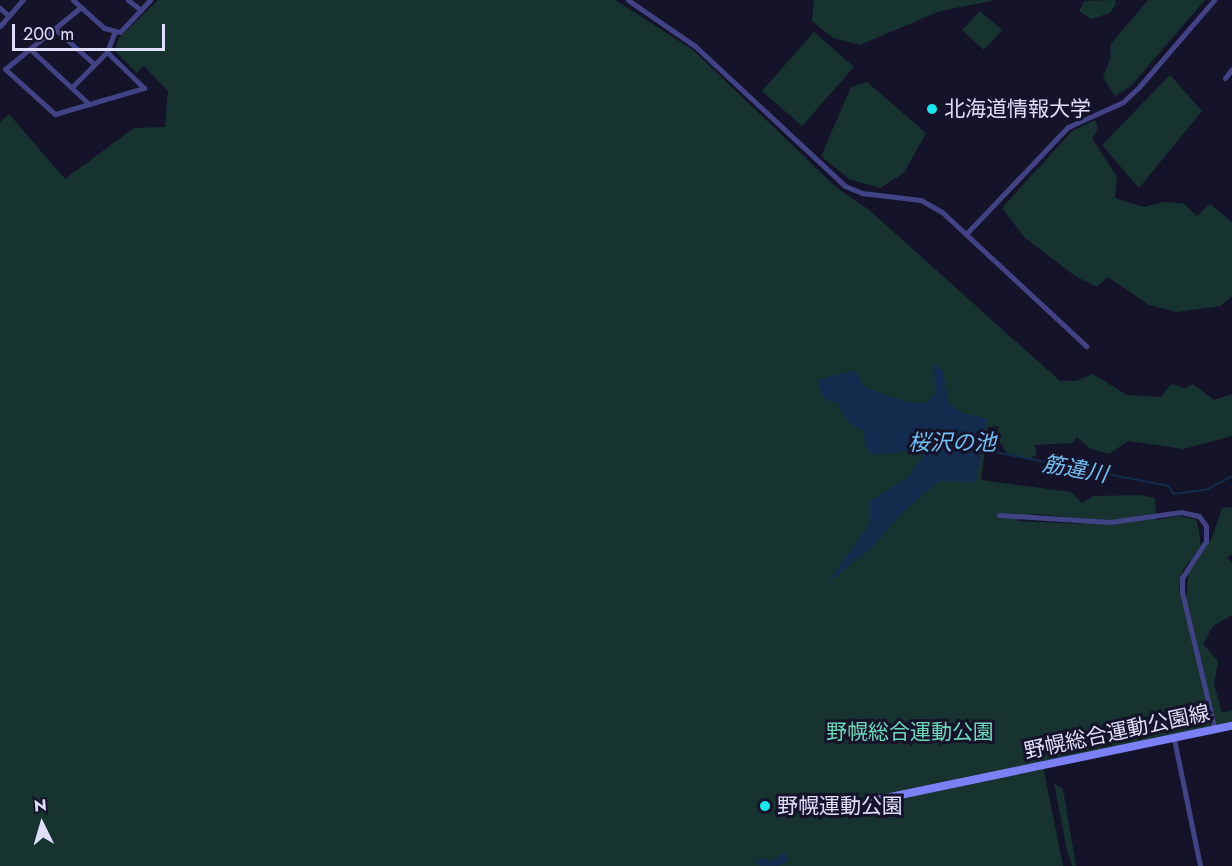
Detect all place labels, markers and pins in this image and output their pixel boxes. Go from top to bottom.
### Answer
place label: 北海道情報大学 [944,96,1091,122]
marker: 北海道情報大学 [925,102,939,116]
place label: 野幌運動公園 [777,793,903,819]
marker: 野幌運動公園 [758,799,772,813]

